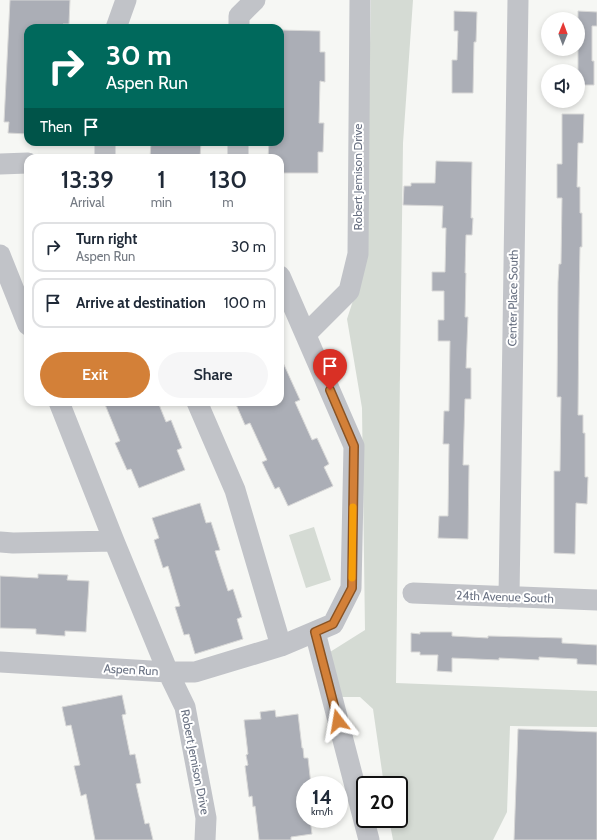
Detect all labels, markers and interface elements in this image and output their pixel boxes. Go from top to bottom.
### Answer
north arrow [541,12,585,56]
map controls [541,12,585,108]
text: 30 m [106,38,172,72]
icon: right [40,40,92,92]
button: sound [541,64,585,108]
text: Aspen Run [106,72,188,94]
icon: arrive [80,116,102,138]
text: Then [40,118,72,136]
street label: Robert Jemison Drive [350,124,365,230]
text: 13:39 [61,165,114,194]
text: 1 [157,165,166,194]
text: 130 [209,165,247,194]
text: Arrival [70,194,105,210]
text: min [151,194,172,210]
text: m [222,194,234,210]
text: Turn right [76,230,137,248]
icon: right [42,236,64,258]
text: 30 m [231,238,266,256]
text: Aspen Run [76,248,135,264]
street label: Center Place South [504,250,521,346]
icon: arrive [42,292,64,314]
text: Arrive at destination [76,294,206,312]
text: 100 m [224,294,266,312]
pin [313,349,347,390]
button: Exit [40,352,150,398]
button: Share [158,352,268,398]
icon: arrive [319,355,341,377]
street label: 24th Avenue South [456,587,554,606]
street label: Aspen Run [103,661,159,678]
position arrow [317,700,359,742]
street label: Robert Jemison Drive [178,708,213,816]
speed limit sign: 20 [356,776,408,828]
text: 14 [312,785,332,809]
text: km/h [311,805,333,818]

